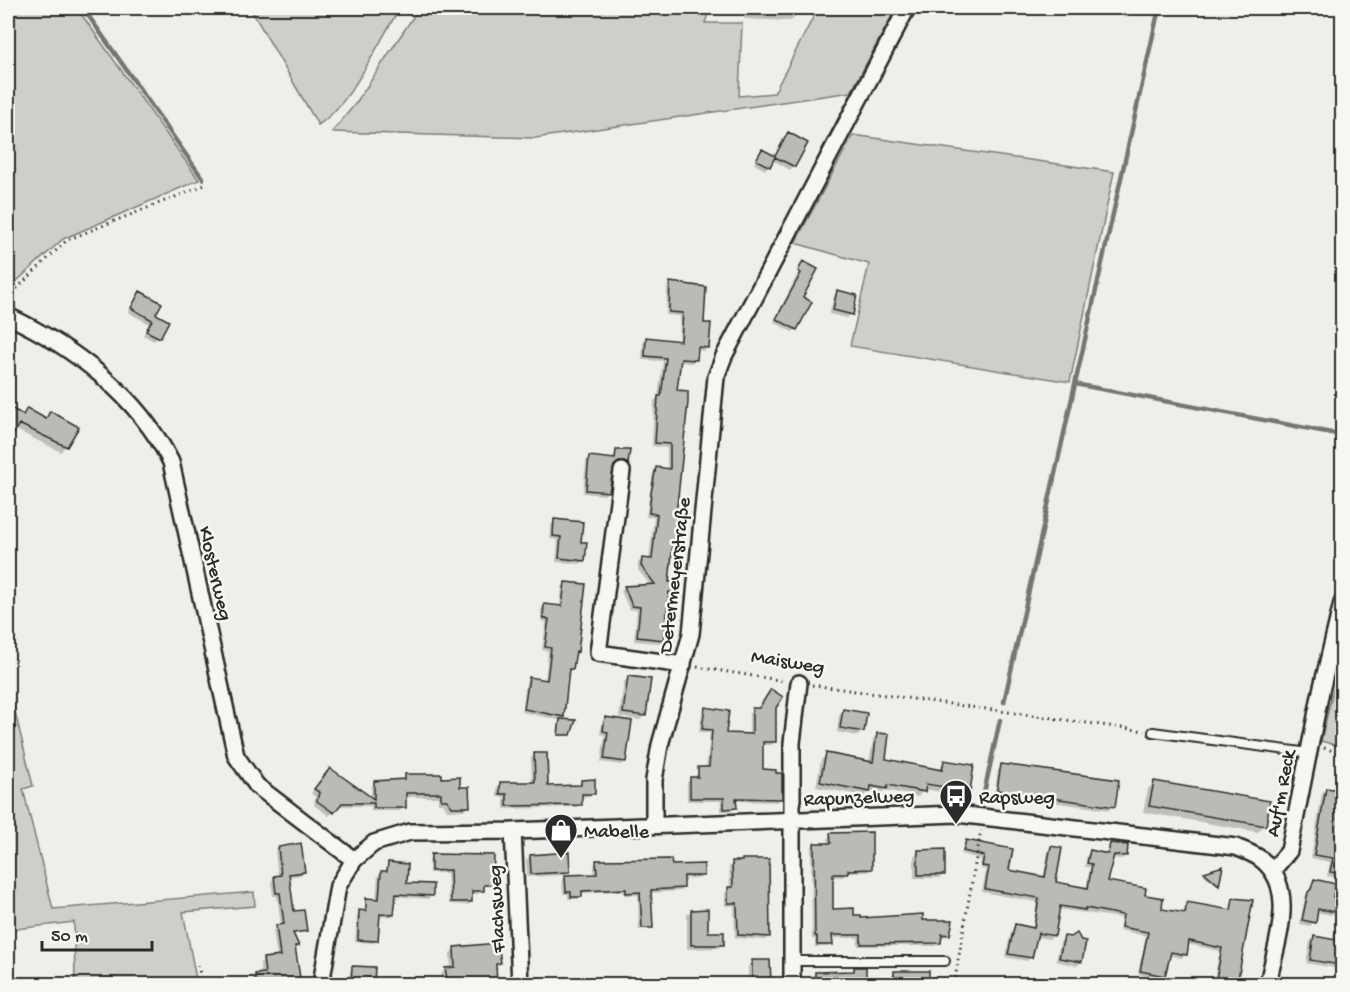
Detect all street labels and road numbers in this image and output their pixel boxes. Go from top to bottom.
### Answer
street label: Determeyerstraße [655,495,698,657]
street label: Klosterweg [192,524,236,623]
street label: Maisweg [749,646,826,681]
street label: Auf'm Reck [1263,746,1303,839]
street label: Rapunzelweg [803,786,915,813]
street label: Flachsweg [485,864,512,954]

